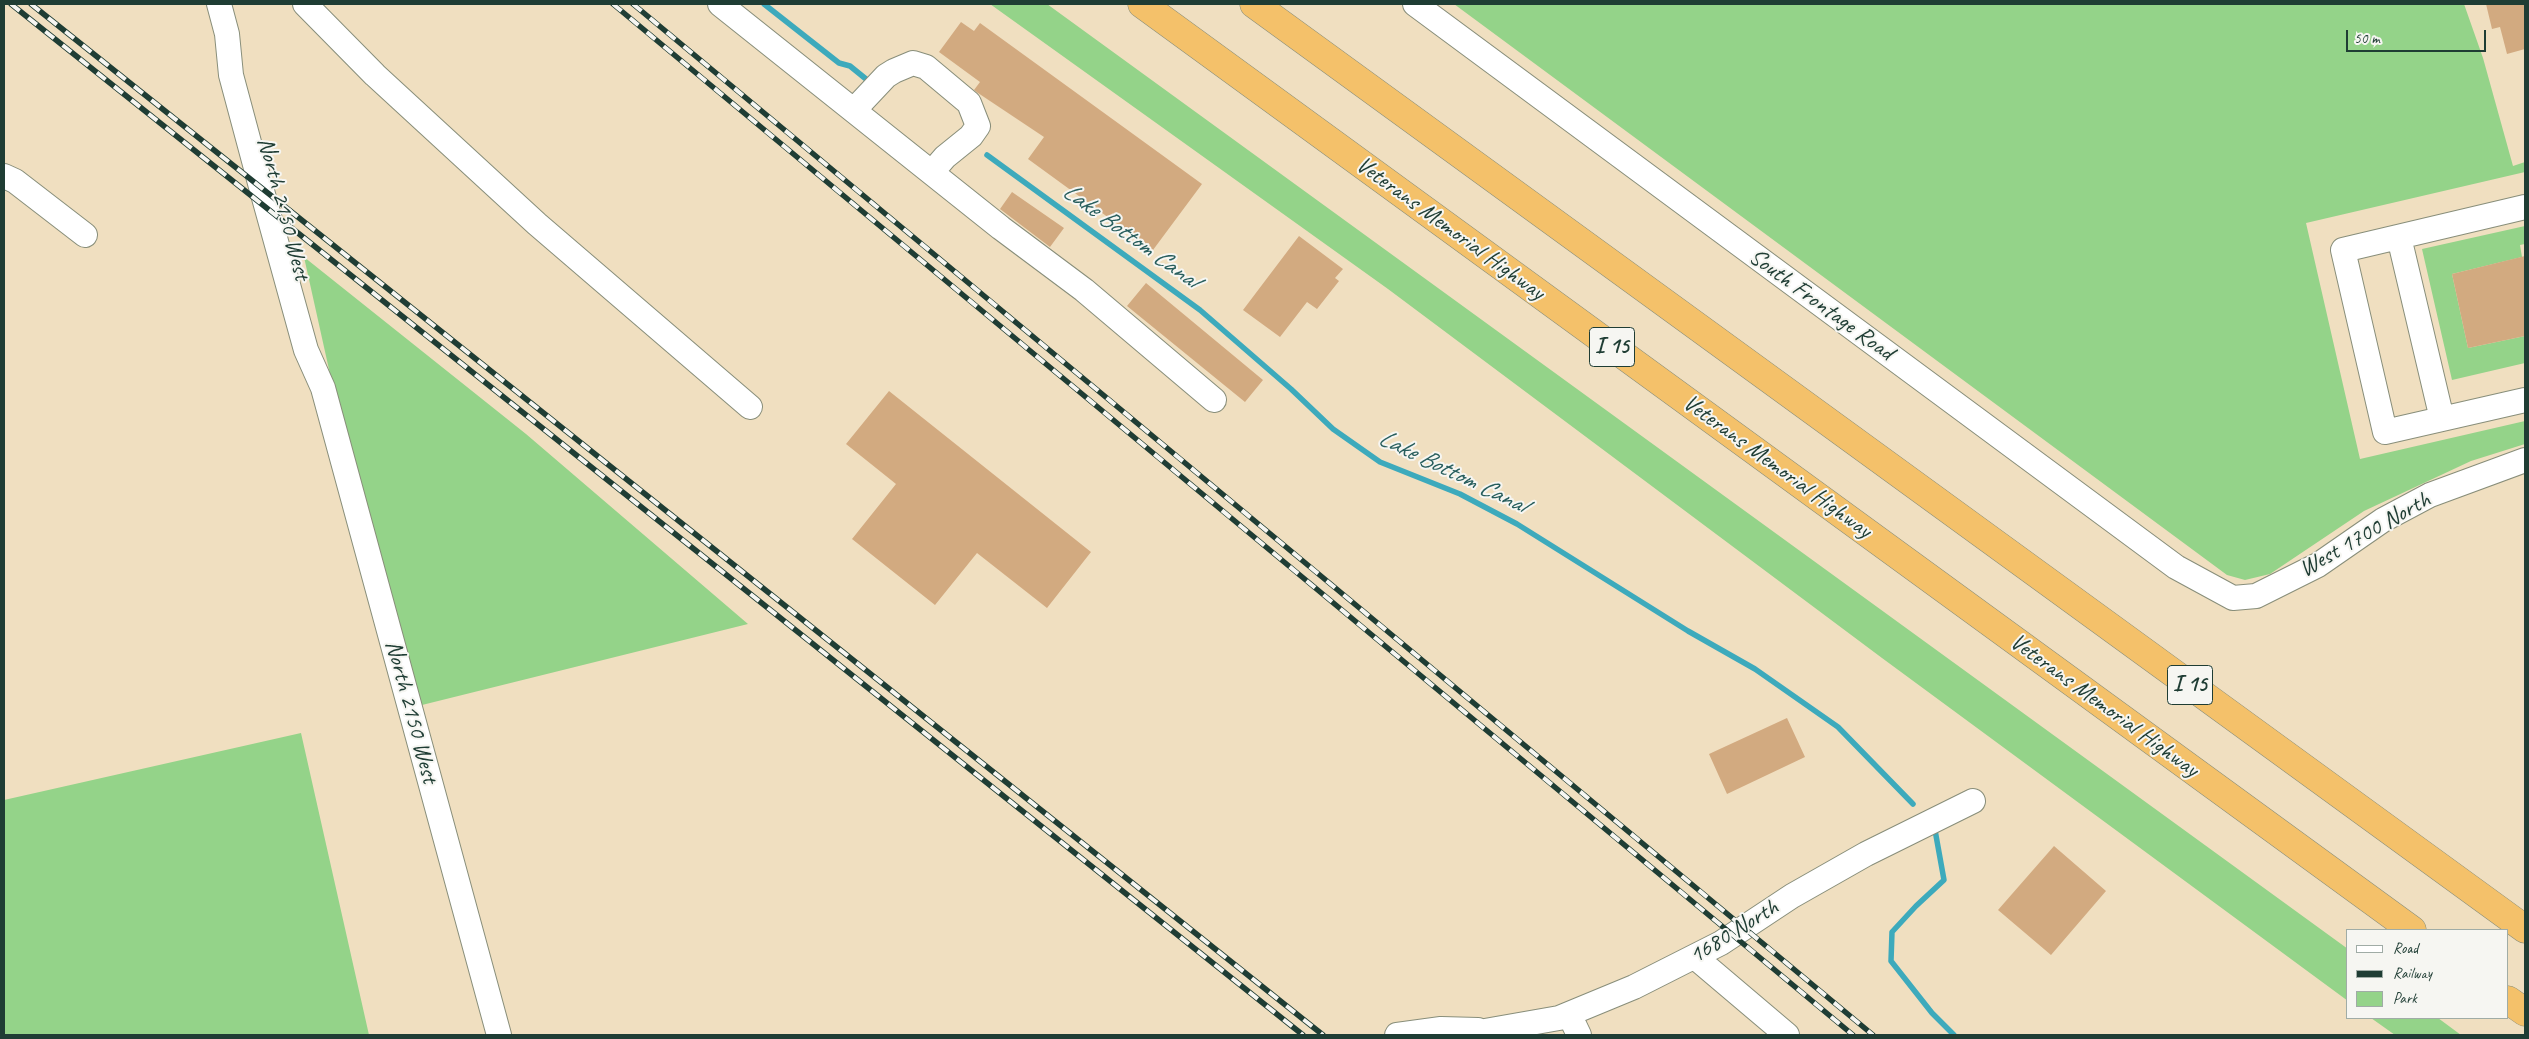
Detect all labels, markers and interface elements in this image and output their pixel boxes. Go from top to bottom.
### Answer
scale bar [2349,20,2489,52]
text: 50 m [2354,29,2380,48]
street label: North 2150 West [250,134,316,284]
street label: Veterans Memorial Highway [1350,151,1550,307]
water label: Lake Bottom Canal [1056,177,1204,295]
street label: South Frontage Road [1743,243,1899,367]
road number: I 15 [1590,328,1634,367]
street label: Veterans Memorial Highway [1677,389,1877,545]
water label: Lake Bottom Canal [1373,423,1531,521]
street label: West 1700 North [2294,486,2436,584]
street label: Veterans Memorial Highway [2004,628,2204,784]
street label: North 2150 West [378,637,444,787]
road number: I 15 [2168,666,2212,704]
street label: 1680 North [1684,893,1784,971]
legend [2346,929,2509,1019]
text: Road [2393,939,2418,958]
text: Railway [2393,964,2432,983]
text: Park [2393,989,2417,1008]

